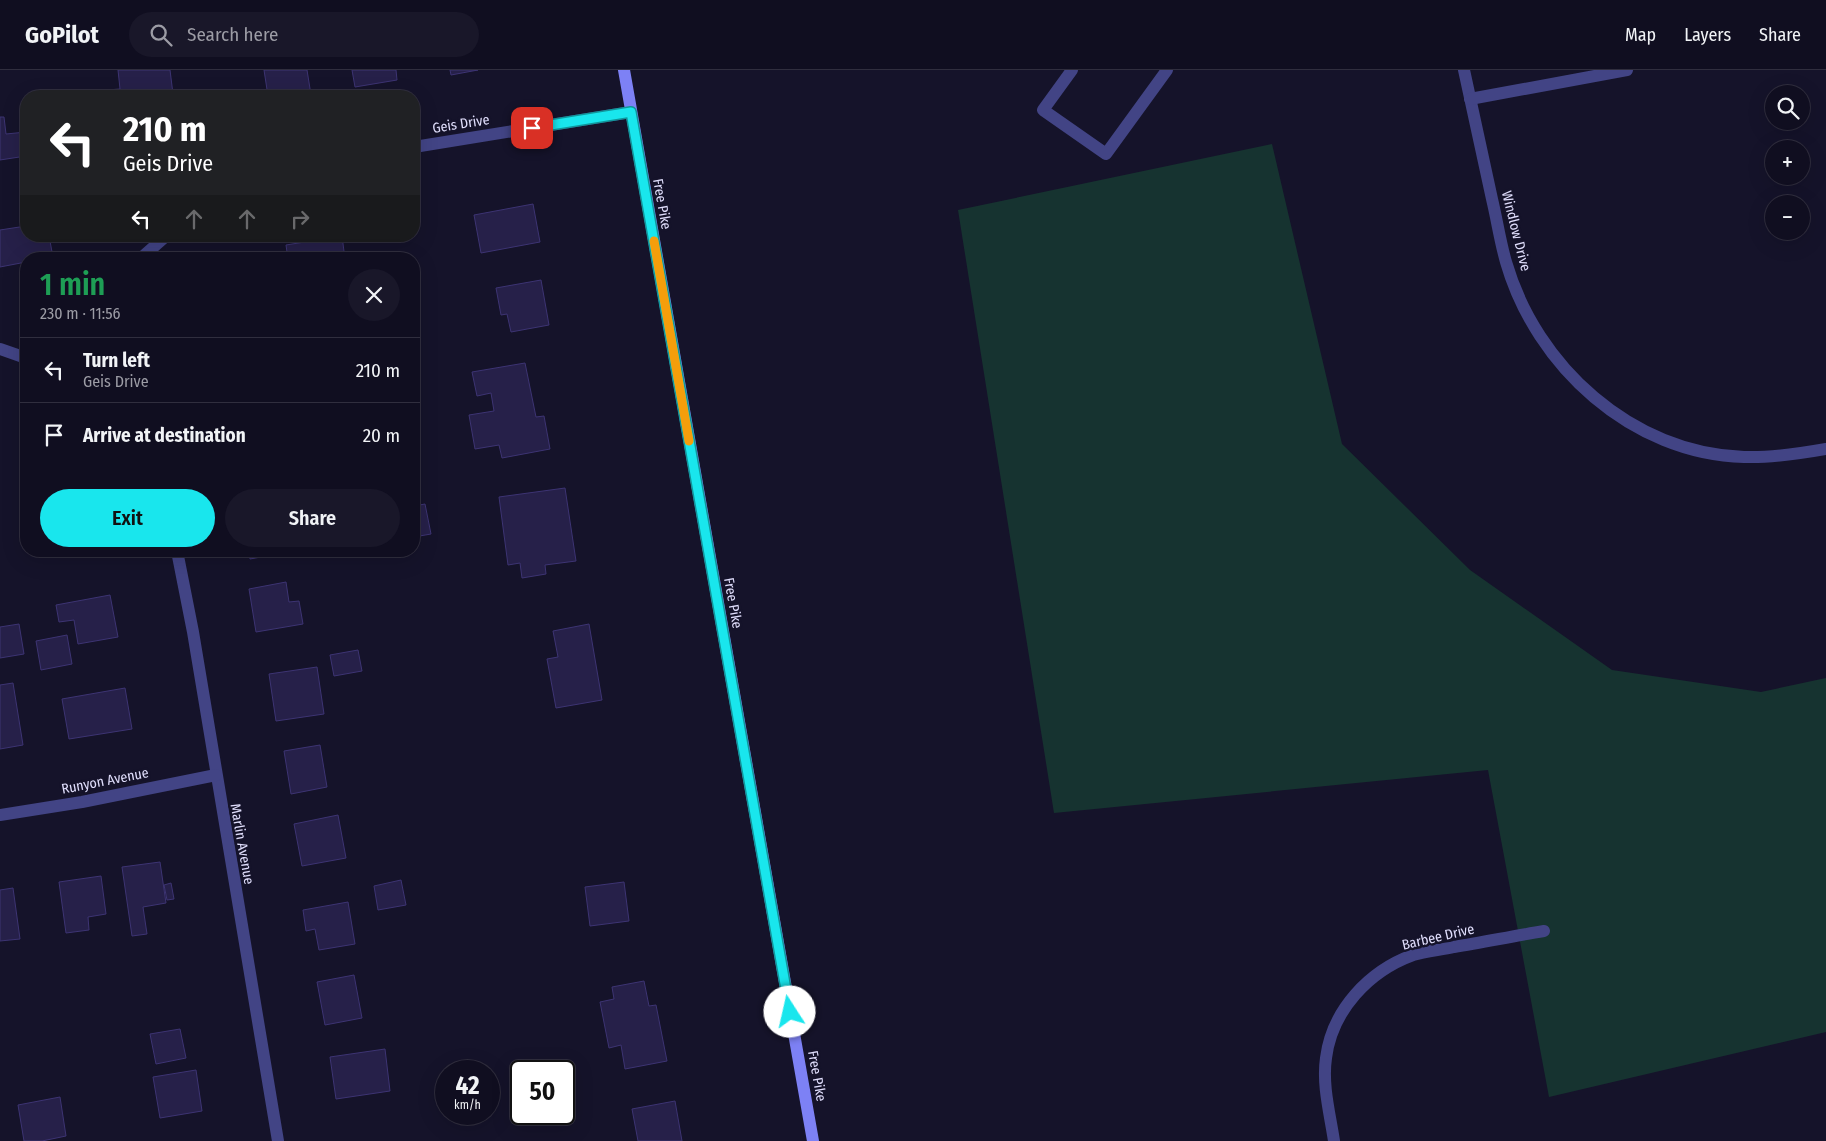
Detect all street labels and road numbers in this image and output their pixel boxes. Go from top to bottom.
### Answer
street label: Geis Drive [431,111,491,137]
street label: Free Pike [649,177,675,231]
street label: Windlow Drive [1498,189,1534,273]
street label: Free Pike [720,576,746,630]
street label: Runyon Avenue [60,764,150,798]
street label: Marlin Avenue [227,802,257,886]
street label: Barbee Drive [1400,920,1476,954]
street label: Free Pike [804,1049,830,1103]

